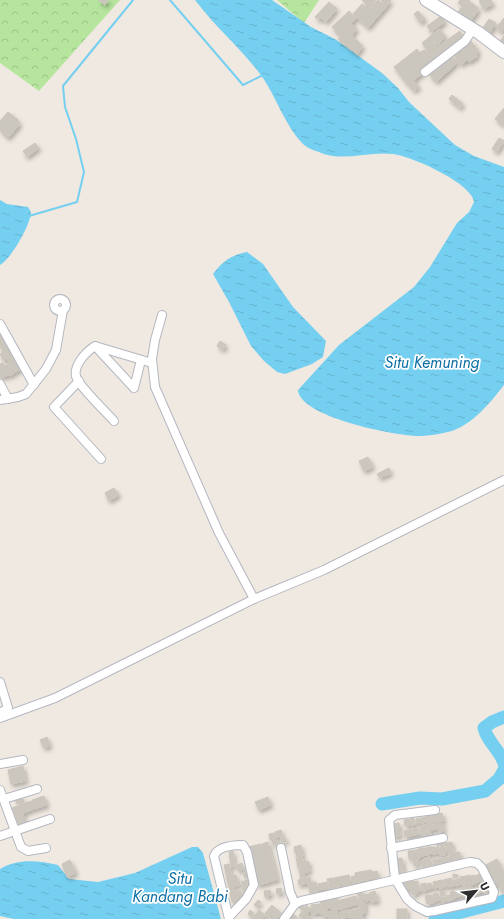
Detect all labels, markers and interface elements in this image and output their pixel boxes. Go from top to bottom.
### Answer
water label: Situ Kemuning [385,351,480,374]
water label: Situ Kandang Babi [132,867,229,908]
north arrow [456,871,496,911]
text: U [476,879,494,893]

